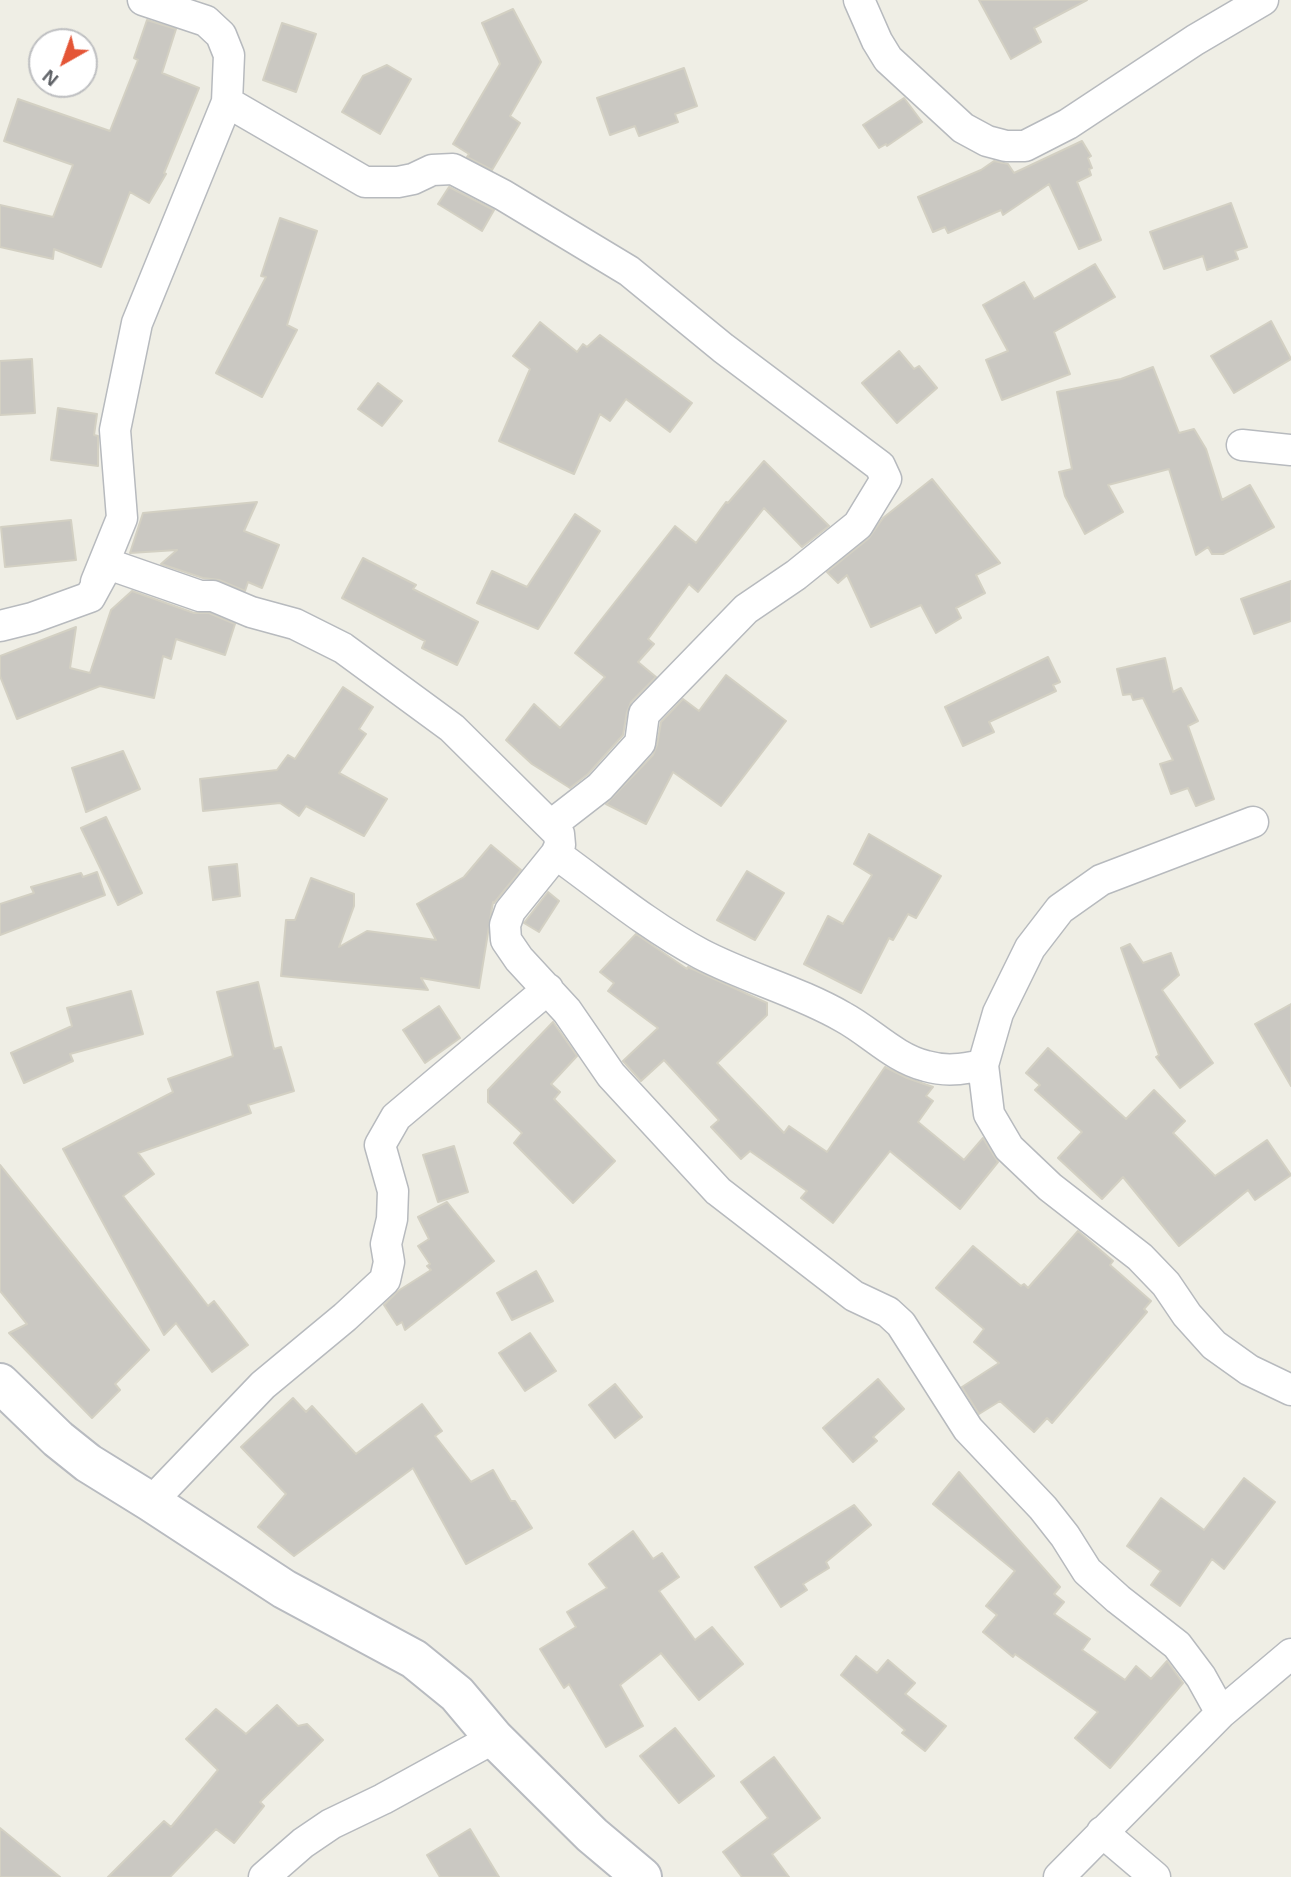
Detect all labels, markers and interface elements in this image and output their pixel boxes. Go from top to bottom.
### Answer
north arrow [28,28,98,98]
text: N [38,65,62,90]

